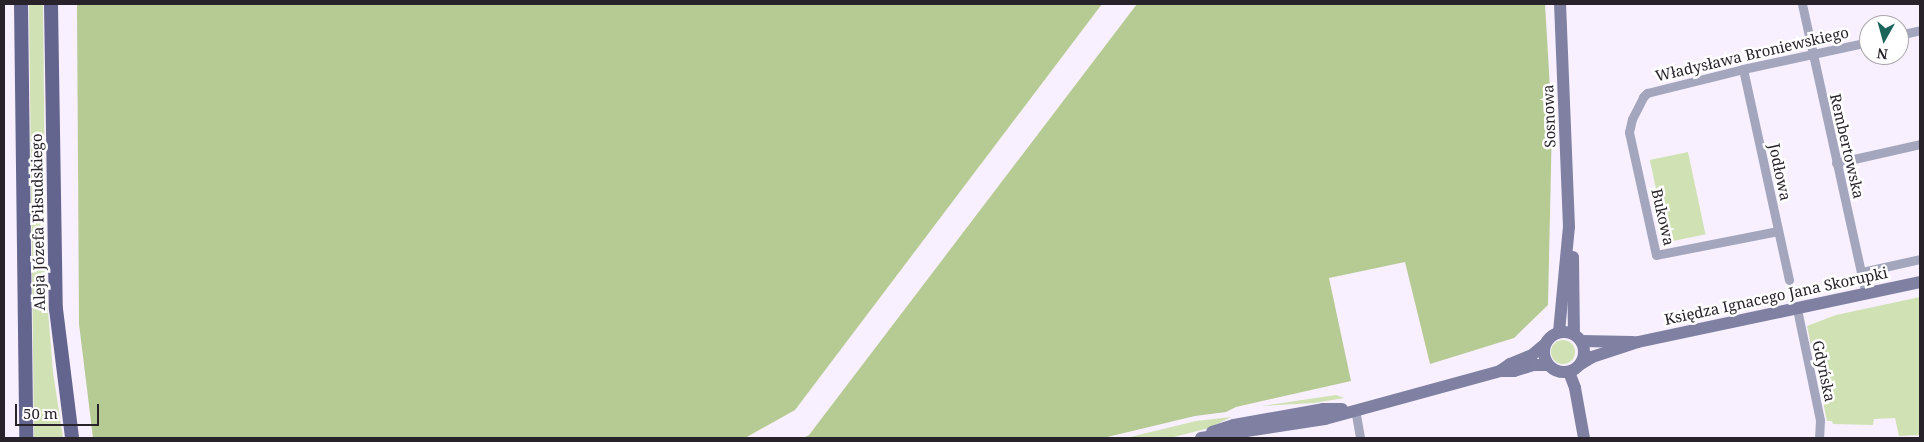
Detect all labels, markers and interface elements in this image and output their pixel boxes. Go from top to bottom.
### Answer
north arrow [1859,15,1909,65]
street label: Władysława Broniewskiego [1653,23,1851,85]
text: N [1876,44,1889,64]
street label: Sosnowa [1539,84,1559,148]
street label: Rembertowska [1826,92,1868,200]
street label: Aleja Józefa Piłsudskiego [27,133,49,311]
street label: Jodłowa [1765,142,1795,202]
street label: Bukowa [1648,187,1678,247]
street label: Księdza Ignacego Jana Skorupki [1663,264,1889,328]
street label: Gdyńska [1809,339,1839,403]
scale bar [18,394,101,426]
text: 50 m [23,403,58,423]

